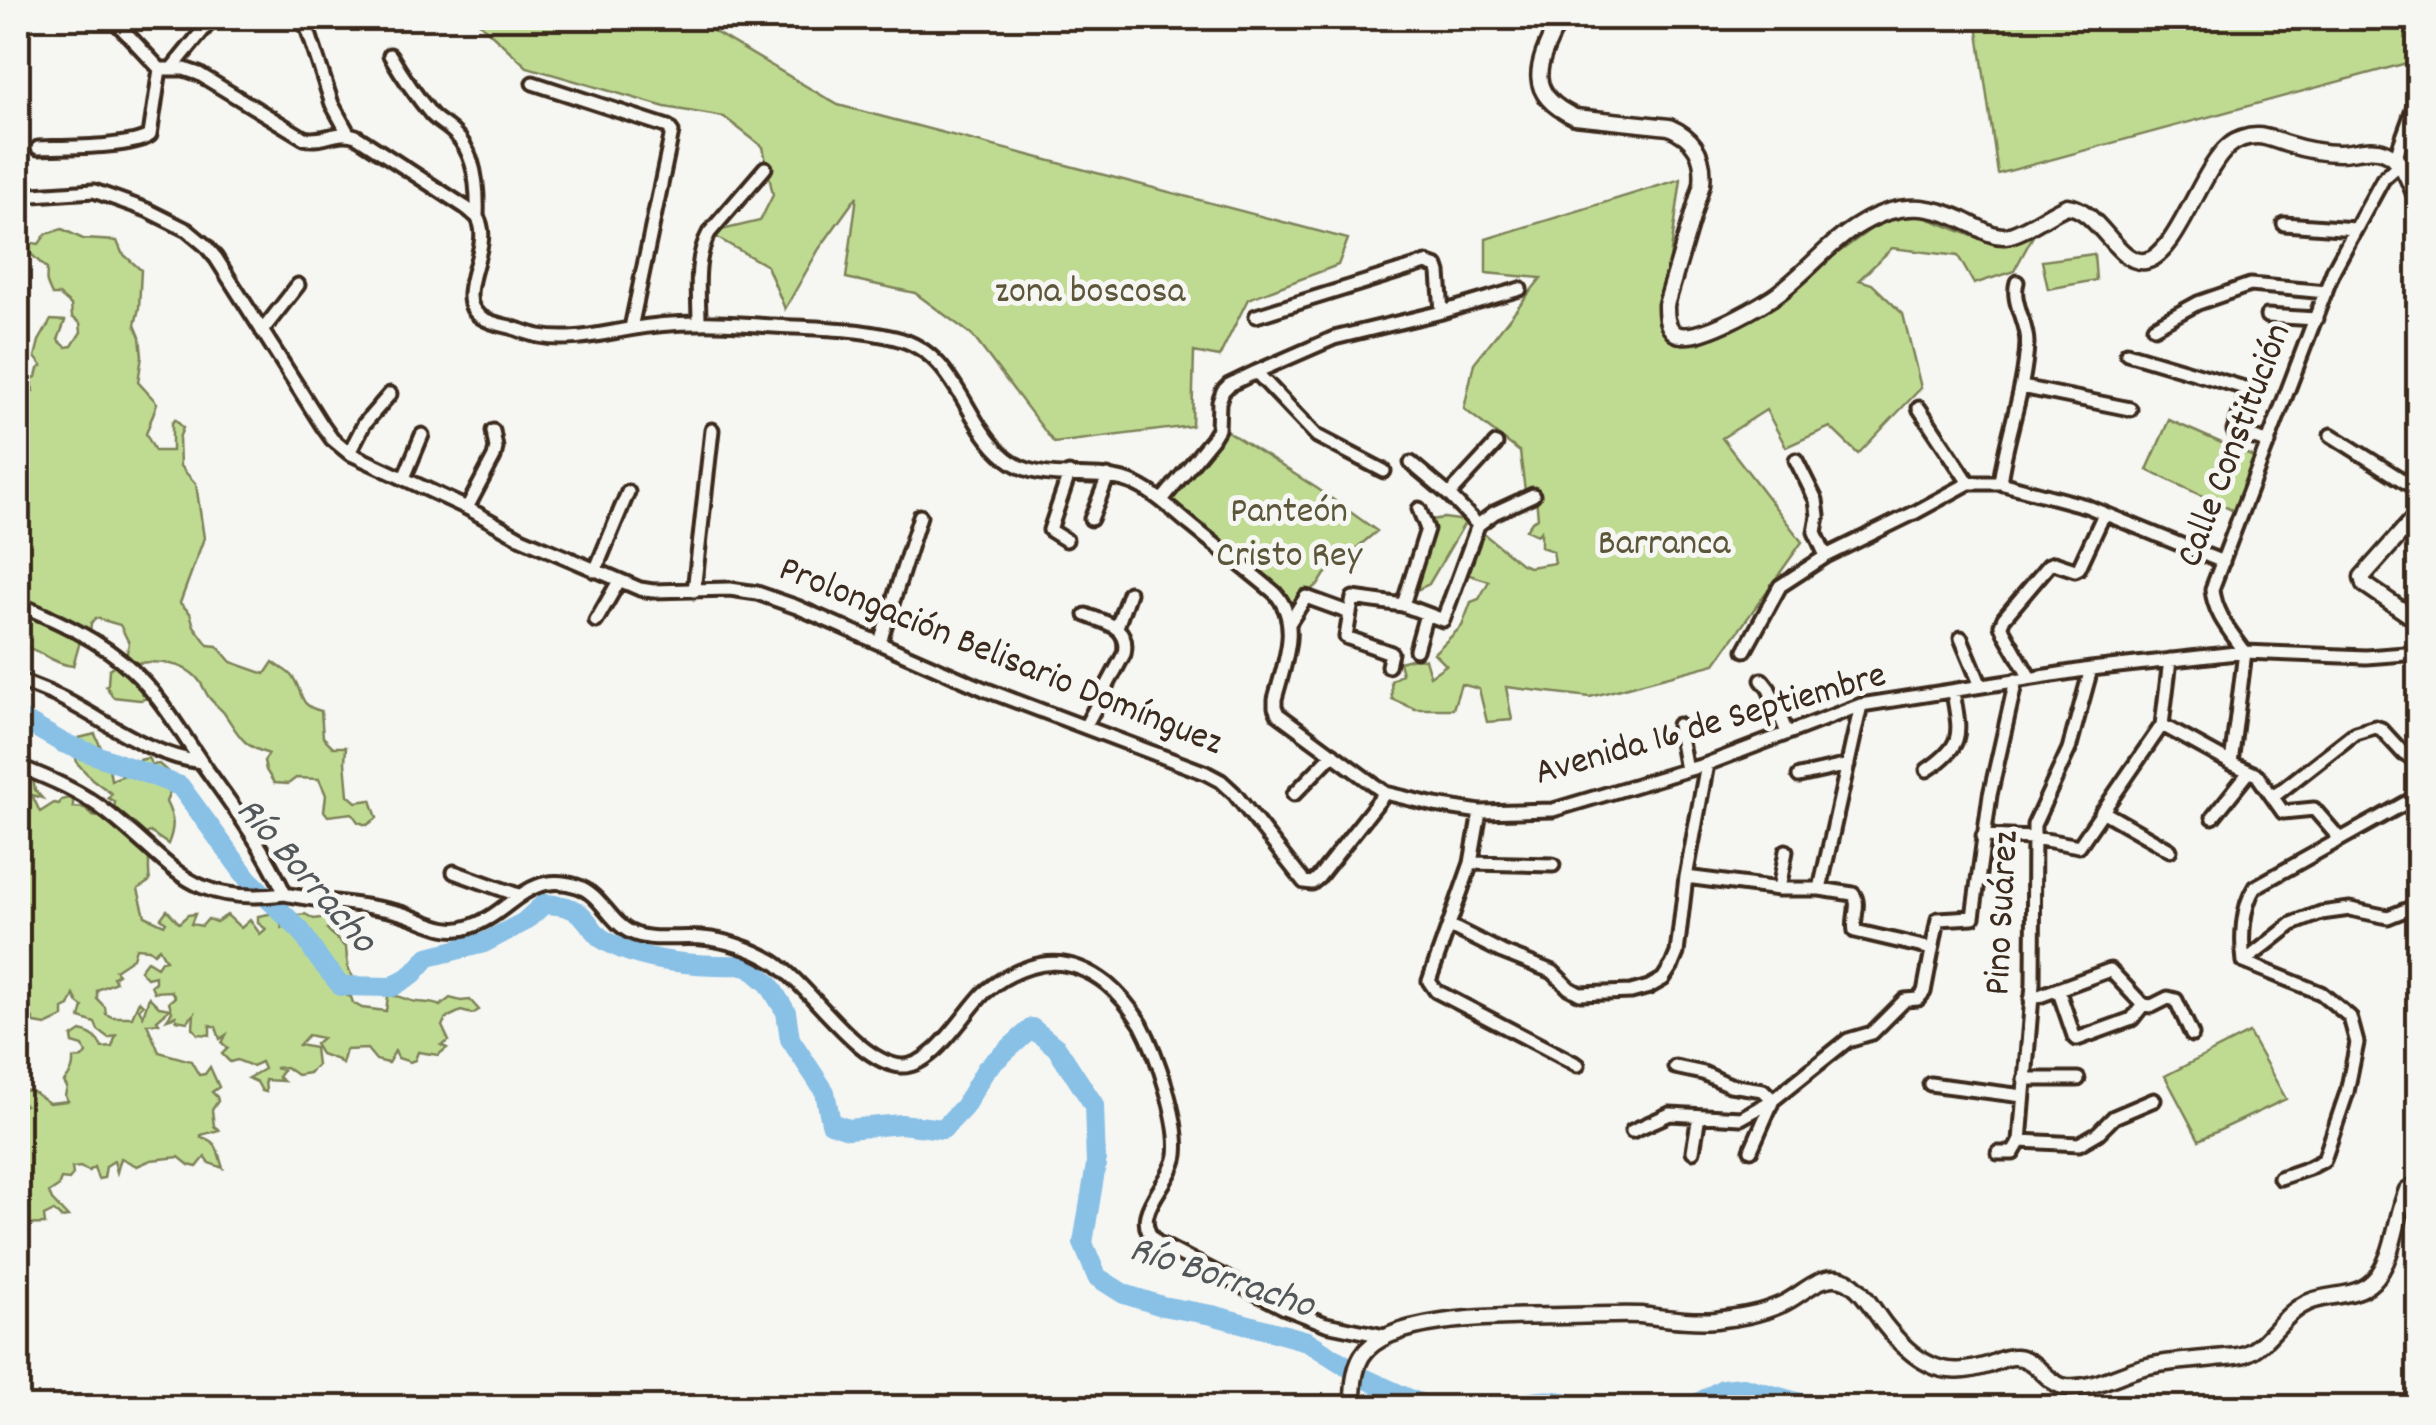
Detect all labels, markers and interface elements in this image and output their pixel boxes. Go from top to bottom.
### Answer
park label: zona boscosa [995,266,1187,321]
street label: Calle Constitución [2164,316,2308,576]
park label: Panteón Cristo Rey [1216,486,1363,585]
park label: Barranca [1598,518,1731,573]
street label: Prolongación Belisario Domínguez [770,544,1230,772]
street label: Avenida 16 de Septiembre [1529,650,1893,802]
water label: Río Borracho [220,786,390,970]
street label: Pino Suárez [1972,829,2036,997]
water label: Río Borracho [1121,1223,1323,1337]

